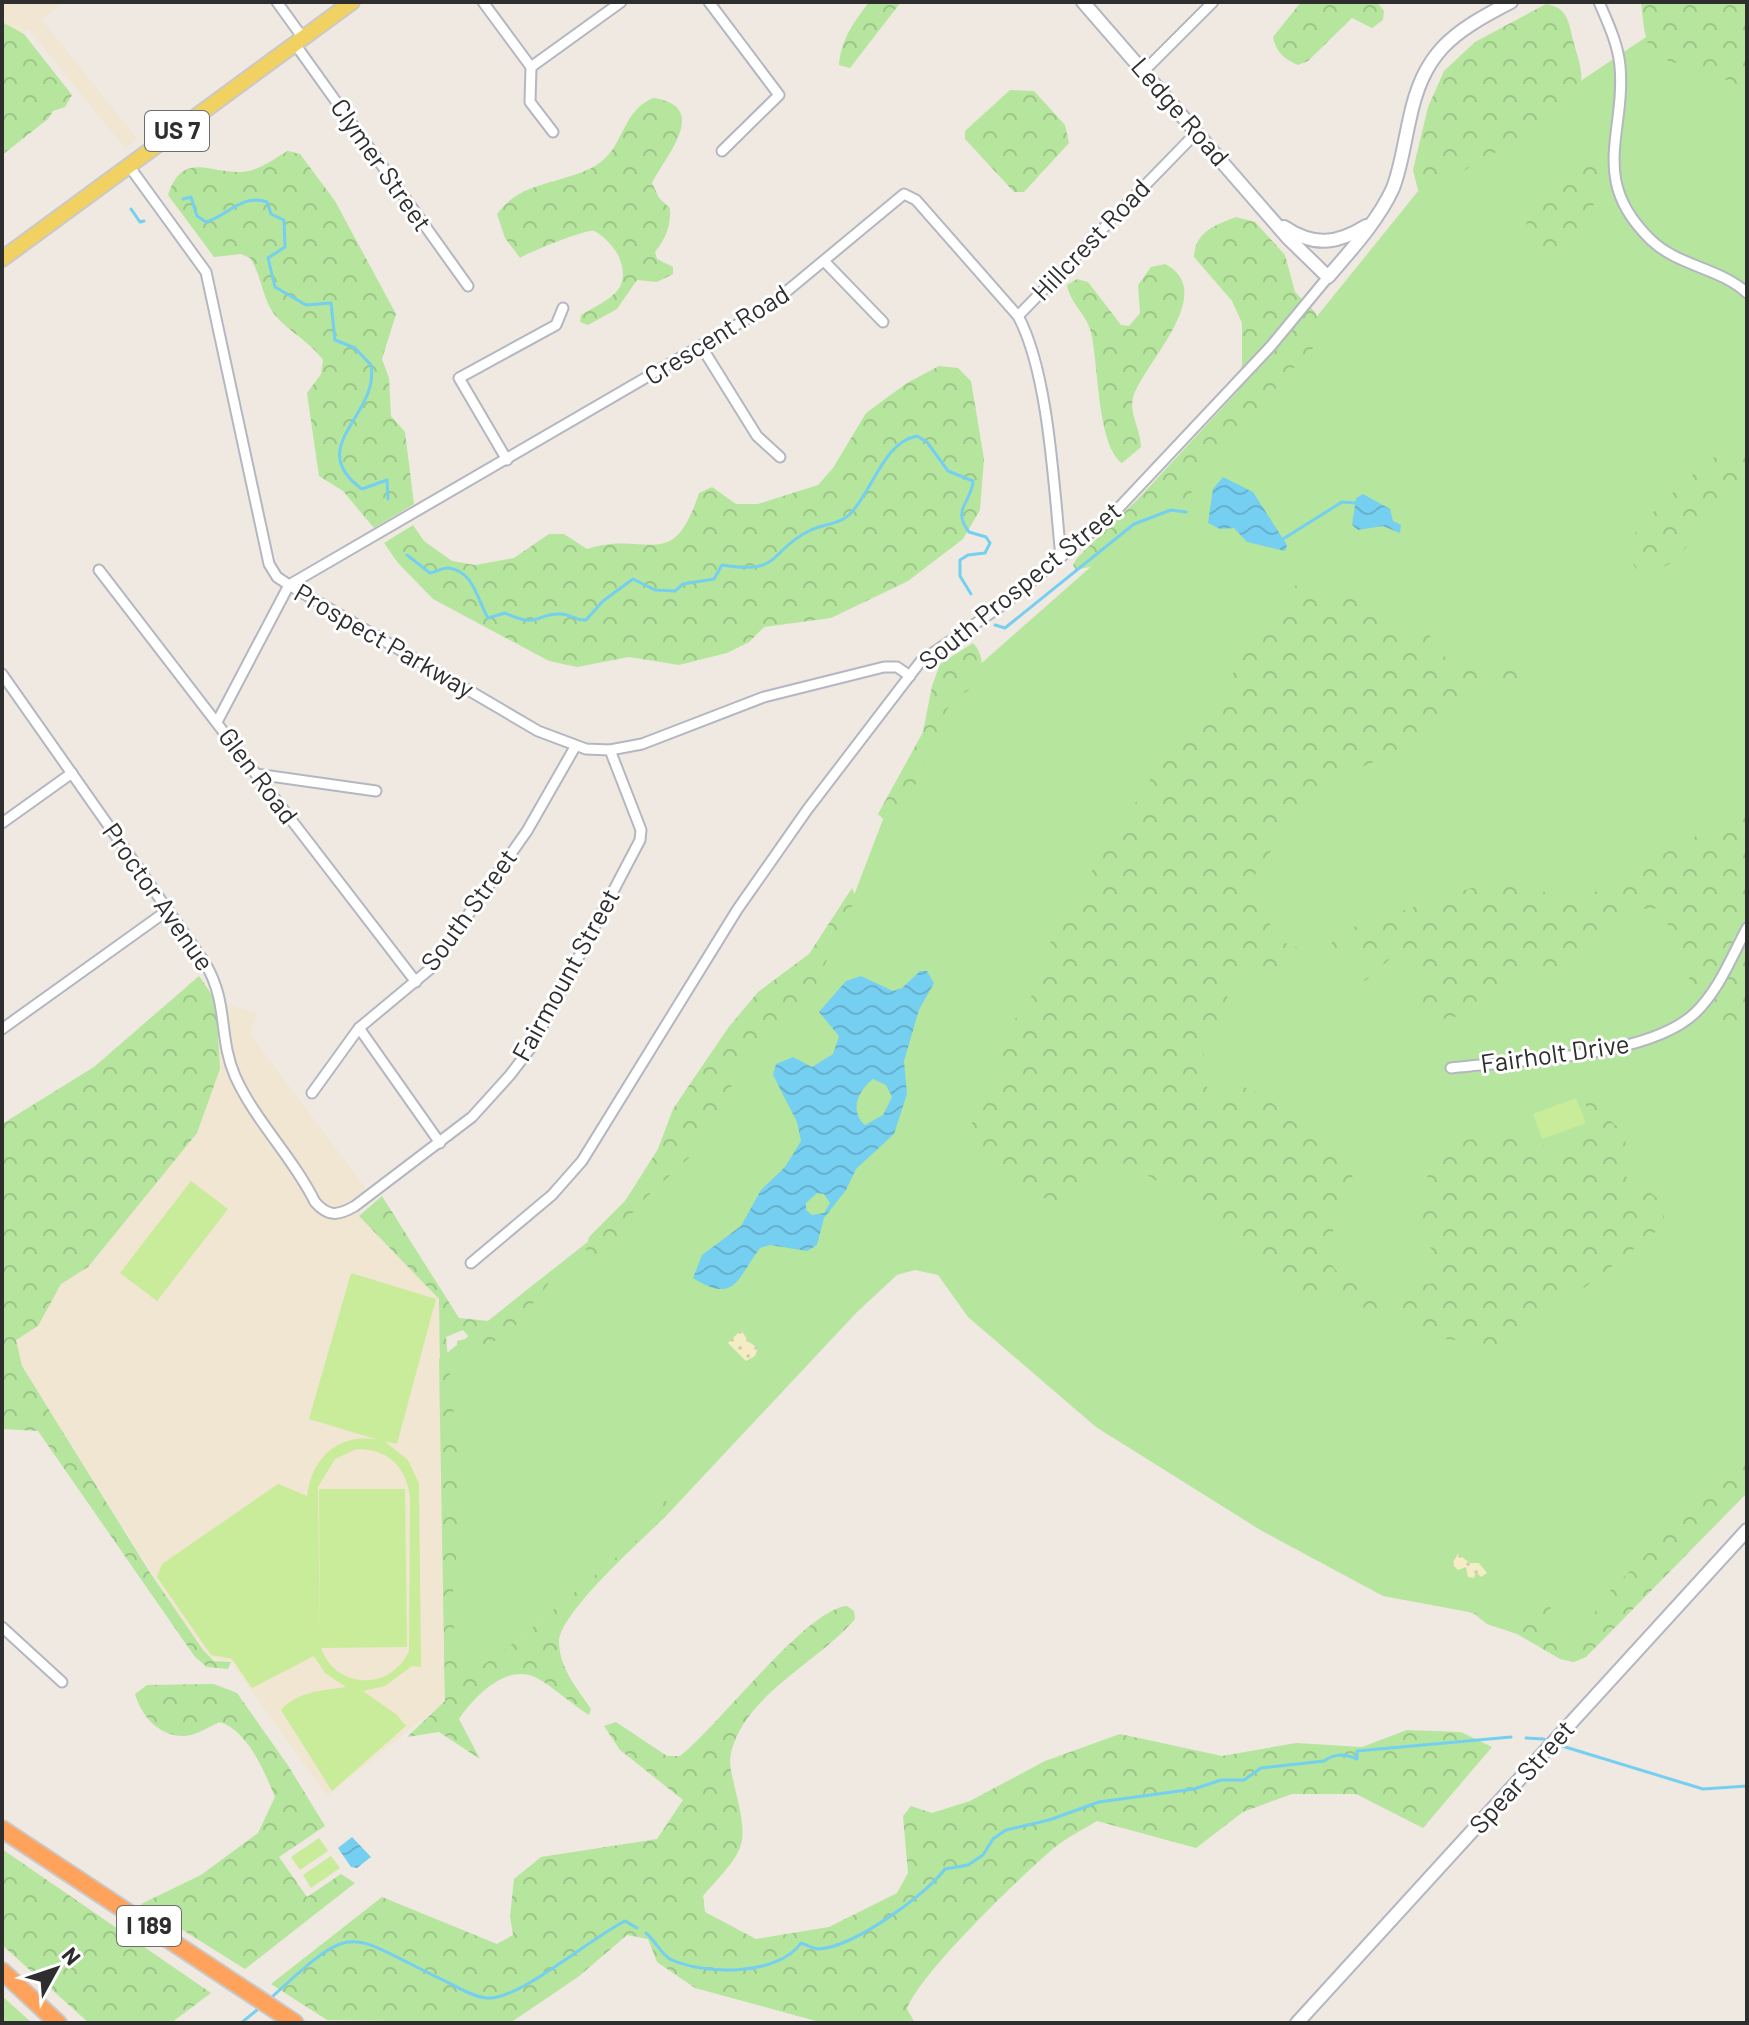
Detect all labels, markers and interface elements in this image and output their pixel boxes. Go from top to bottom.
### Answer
street label: Ledge Road [1126,51,1237,171]
street label: Clymer Street [325,92,439,236]
road number: US 7 [145,111,209,151]
street label: Hillcrest Road [1024,172,1155,306]
street label: Crescent Road [638,277,794,391]
street label: South Prospect Street [912,494,1126,676]
street label: Prospect Parkway [289,576,480,704]
street label: Glen Road [213,721,305,829]
street label: Proctor Avenue [97,816,222,976]
street label: South Street [413,842,522,976]
street label: Fairmount Street [504,883,625,1066]
street label: Fairholt Drive [1478,1027,1631,1078]
street label: Spear Street [1462,1713,1580,1839]
road number: I 189 [117,1906,181,1946]
north arrow [16,1929,96,2009]
text: N [57,1942,87,1969]

